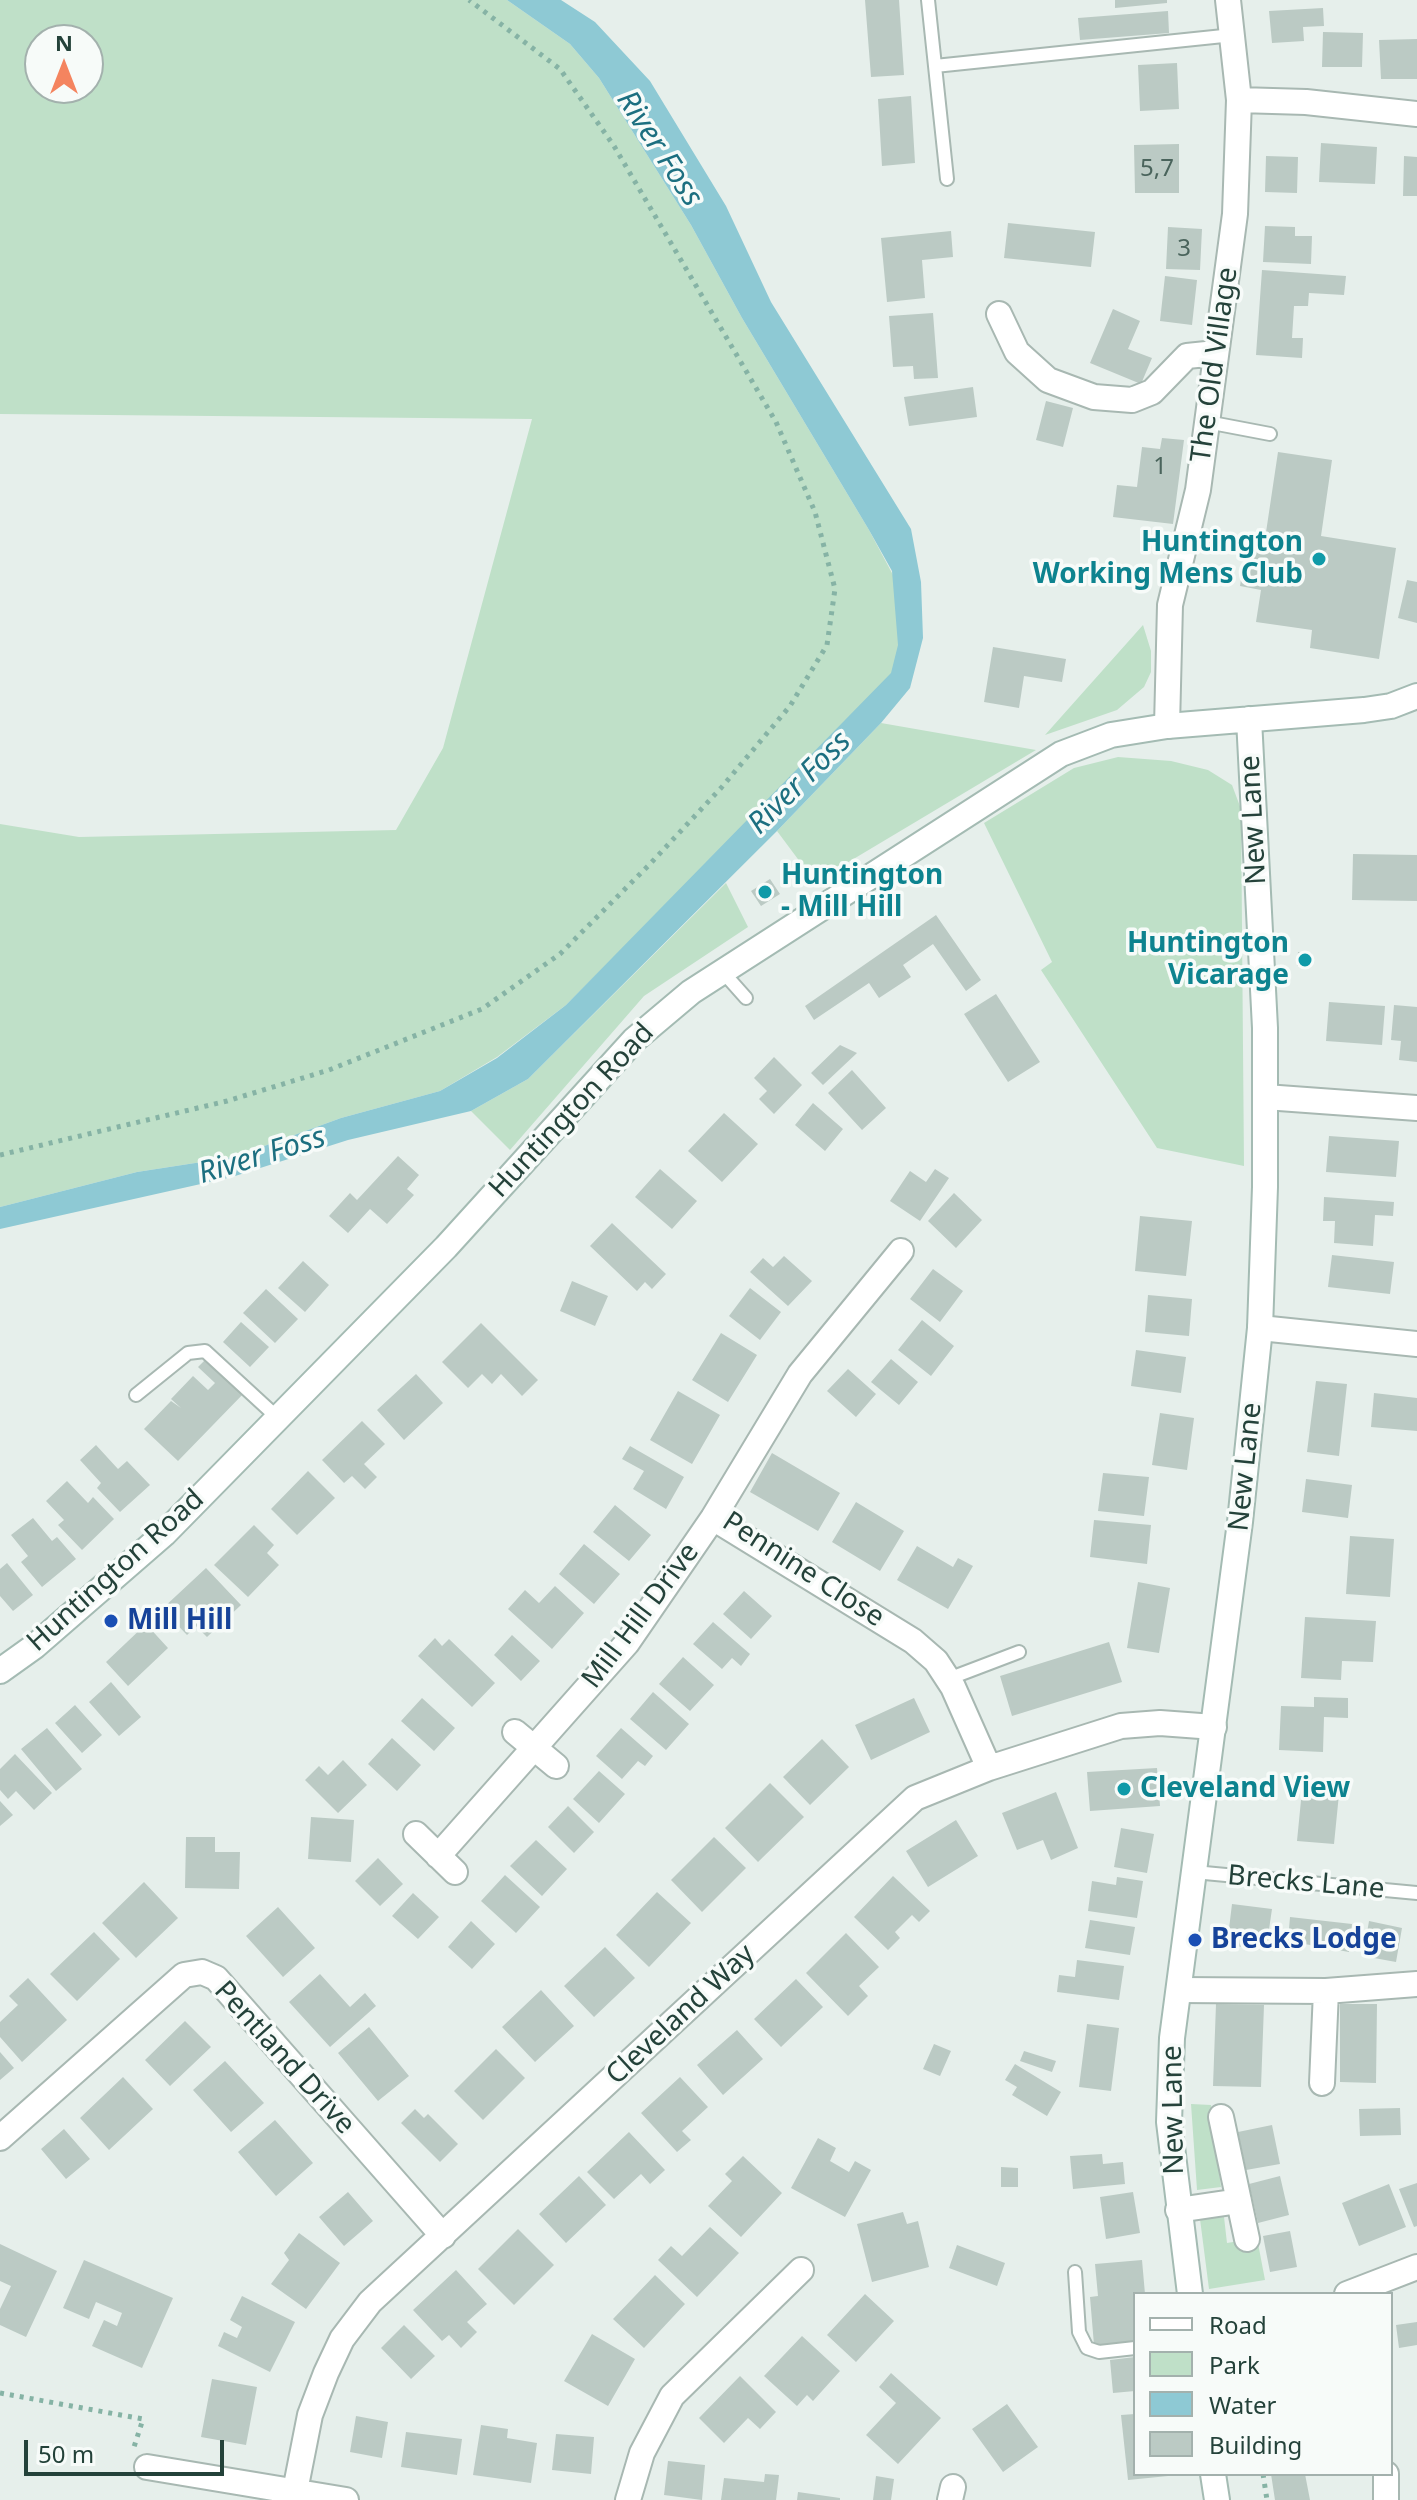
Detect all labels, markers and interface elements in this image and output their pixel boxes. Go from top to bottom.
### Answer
north arrow [24,24,104,104]
text: N [55,27,73,57]
water label: River Foss [608,84,710,214]
house number: 5,7 [1140,155,1174,183]
house number: 3 [1177,235,1191,263]
street label: The Old Village [1185,265,1245,465]
house number: 1 [1153,453,1167,481]
place label: Huntington Working Mens Club [1033,526,1303,592]
marker: Huntington Working Mens Club [1310,550,1328,568]
water label: River Foss [741,724,859,842]
street label: New Lane [1234,755,1274,885]
place label: Huntington - Mill Hill [781,859,943,925]
marker: Huntington - Mill Hill [756,883,774,901]
place label: Huntington Vicarage [1127,927,1289,993]
marker: Huntington Vicarage [1296,951,1314,969]
street label: Huntington Road [483,1017,661,1205]
water label: River Foss [194,1120,330,1192]
street label: New Lane [1223,1401,1269,1533]
street label: Huntington Road [21,1483,211,1659]
street label: Pennine Close [716,1505,890,1635]
street label: Mill Hill Drive [575,1537,707,1695]
place label: Mill Hill [127,1604,232,1638]
marker: Mill Hill [102,1612,120,1630]
place label: Cleveland View [1140,1772,1350,1806]
marker: Cleveland View [1115,1780,1133,1798]
street label: Brecks Lane [1226,1859,1386,1907]
place label: Brecks Lodge [1211,1923,1397,1957]
marker: Brecks Lodge [1186,1931,1204,1949]
street label: Cleveland Way [600,1938,762,2092]
street label: Pentland Drive [207,1975,361,2141]
street label: New Lane [1156,2045,1192,2175]
legend [1133,2292,1393,2476]
text: Road [1209,2308,1267,2341]
text: Park [1209,2348,1260,2381]
text: Water [1209,2388,1276,2421]
scale bar [28,2424,228,2474]
text: Building [1209,2428,1302,2461]
text: 50 m [38,2437,94,2470]

